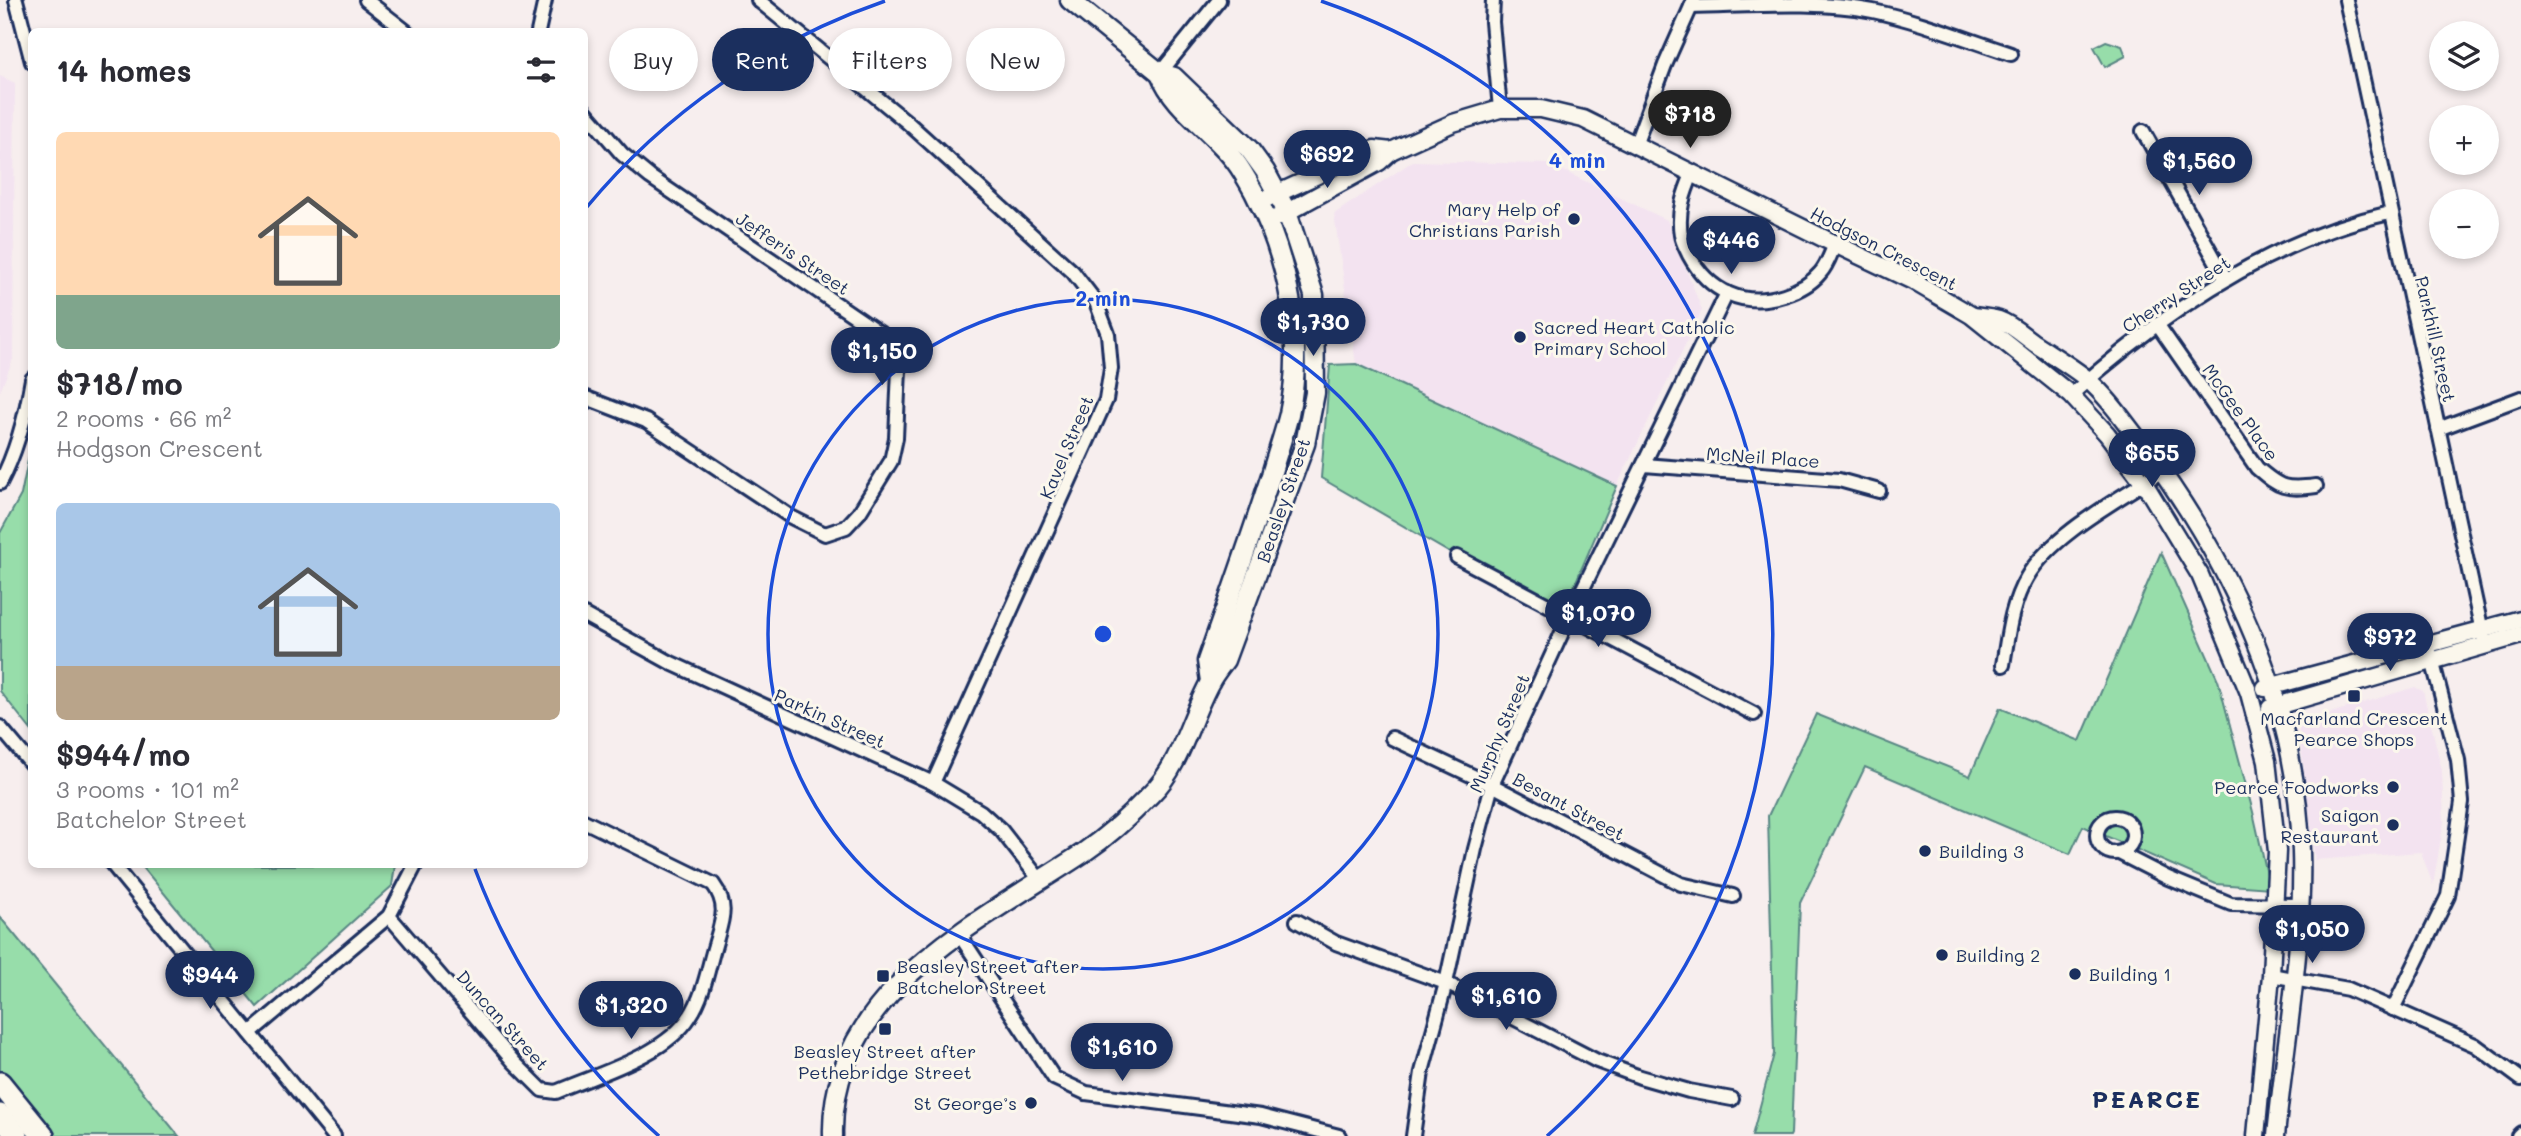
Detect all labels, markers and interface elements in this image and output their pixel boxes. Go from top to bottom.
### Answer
map controls [2429,21,2499,259]
button: layers [2429,21,2499,91]
chip: Buy [609,28,698,91]
chip: Rent [712,28,814,91]
chip: Filters [828,28,952,91]
chip: New [966,28,1065,91]
text: 14 homes [56,50,192,90]
icon: filters [522,51,560,89]
pin: $718 [1649,90,1731,150]
text: $718 [1664,98,1716,128]
button: + [2429,105,2499,175]
pin: $692 [1286,130,1368,190]
text: $692 [1300,138,1354,168]
pin: $1,560 [2142,138,2256,197]
text: $1,560 [2162,145,2236,175]
text: 4 min [1549,146,1605,173]
icon: home [245,178,371,304]
button: − [2429,189,2499,259]
place label: Mary Help of Christians Parish [1409,197,1561,242]
street label: Hodgson Crescent [1806,201,1962,295]
street label: Jefferis Street [731,206,855,300]
marker: Mary Help of Christians Parish [1566,211,1582,227]
pin: $446 [1690,216,1772,276]
text: $446 [1702,224,1760,254]
street label: Cherry Street [2117,250,2235,338]
street label: Parkhill Street [2410,274,2462,404]
text: 2 min [1075,284,1131,311]
pin: $1,730 [1256,298,1370,358]
text: $1,730 [1277,306,1349,336]
place label: Sacred Heart Catholic Primary School [1534,315,1735,360]
pin: $1,150 [825,328,939,387]
marker: Sacred Heart Catholic Primary School [1512,329,1528,345]
text: $1,150 [847,335,917,365]
street label: McGee Place [2198,359,2284,465]
text: $718/mo [56,363,183,403]
street label: Kavel Street [1033,392,1099,502]
text: 2 rooms · 66 m² [56,403,231,433]
pin: $655 [2111,430,2193,489]
text: Hodgson Crescent [56,433,263,463]
street label: Beasley Street [1250,434,1316,566]
text: $655 [2125,437,2180,467]
street label: McNeil Place [1705,441,1821,473]
icon: home [245,549,371,675]
pin: $1,070 [1541,590,1655,649]
text: $1,070 [1561,597,1635,627]
pin: $972 [2349,614,2431,673]
text: $972 [2363,621,2417,651]
centre of rings [1091,622,1115,646]
street label: Murphy Street [1463,670,1535,796]
street label: Parkin Street [771,683,889,753]
marker: Macfarland Crescent Pearce Shops [2346,688,2362,704]
place label: Macfarland Crescent Pearce Shops [2260,706,2448,751]
text: $944/mo [56,734,190,774]
street label: Besant Street [1509,766,1629,846]
text: 3 rooms · 101 m² [56,774,239,804]
place label: Pearce Foodworks [2214,775,2379,799]
marker: Pearce Foodworks [2385,779,2401,795]
place label: Saigon Restaurant [2280,803,2379,848]
text: Batchelor Street [56,804,247,834]
marker: Saigon Restaurant [2385,817,2401,833]
place label: Building 3 [1939,839,2024,863]
marker: Building 3 [1917,843,1933,859]
pin: $1,050 [2255,906,2369,965]
text: $1,050 [2275,913,2349,943]
place label: Building 2 [1956,943,2040,967]
marker: Building 2 [1934,947,1950,963]
pin: $944 [169,951,251,1011]
place label: Beasley Street after Batchelor Street [897,954,1079,999]
text: $944 [181,959,239,989]
place label: Building 1 [2089,962,2171,986]
street label: Duncan Street [452,965,554,1075]
marker: Building 1 [2067,966,2083,982]
marker: Beasley Street after Batchelor Street [875,968,891,984]
pin: $1,610 [1449,972,1563,1032]
text: $1,610 [1471,980,1541,1010]
pin: $1,320 [574,982,688,1041]
text: $1,320 [595,989,667,1019]
marker: Beasley Street after Pethebridge Street [877,1021,893,1037]
pin: $1,610 [1065,1024,1179,1083]
text: $1,610 [1087,1031,1157,1061]
place label: Beasley Street after Pethebridge Street [794,1039,976,1084]
district label: PEARCE [2092,1083,2202,1114]
place label: St George’s [914,1091,1017,1115]
marker: St George’s [1023,1095,1039,1111]

